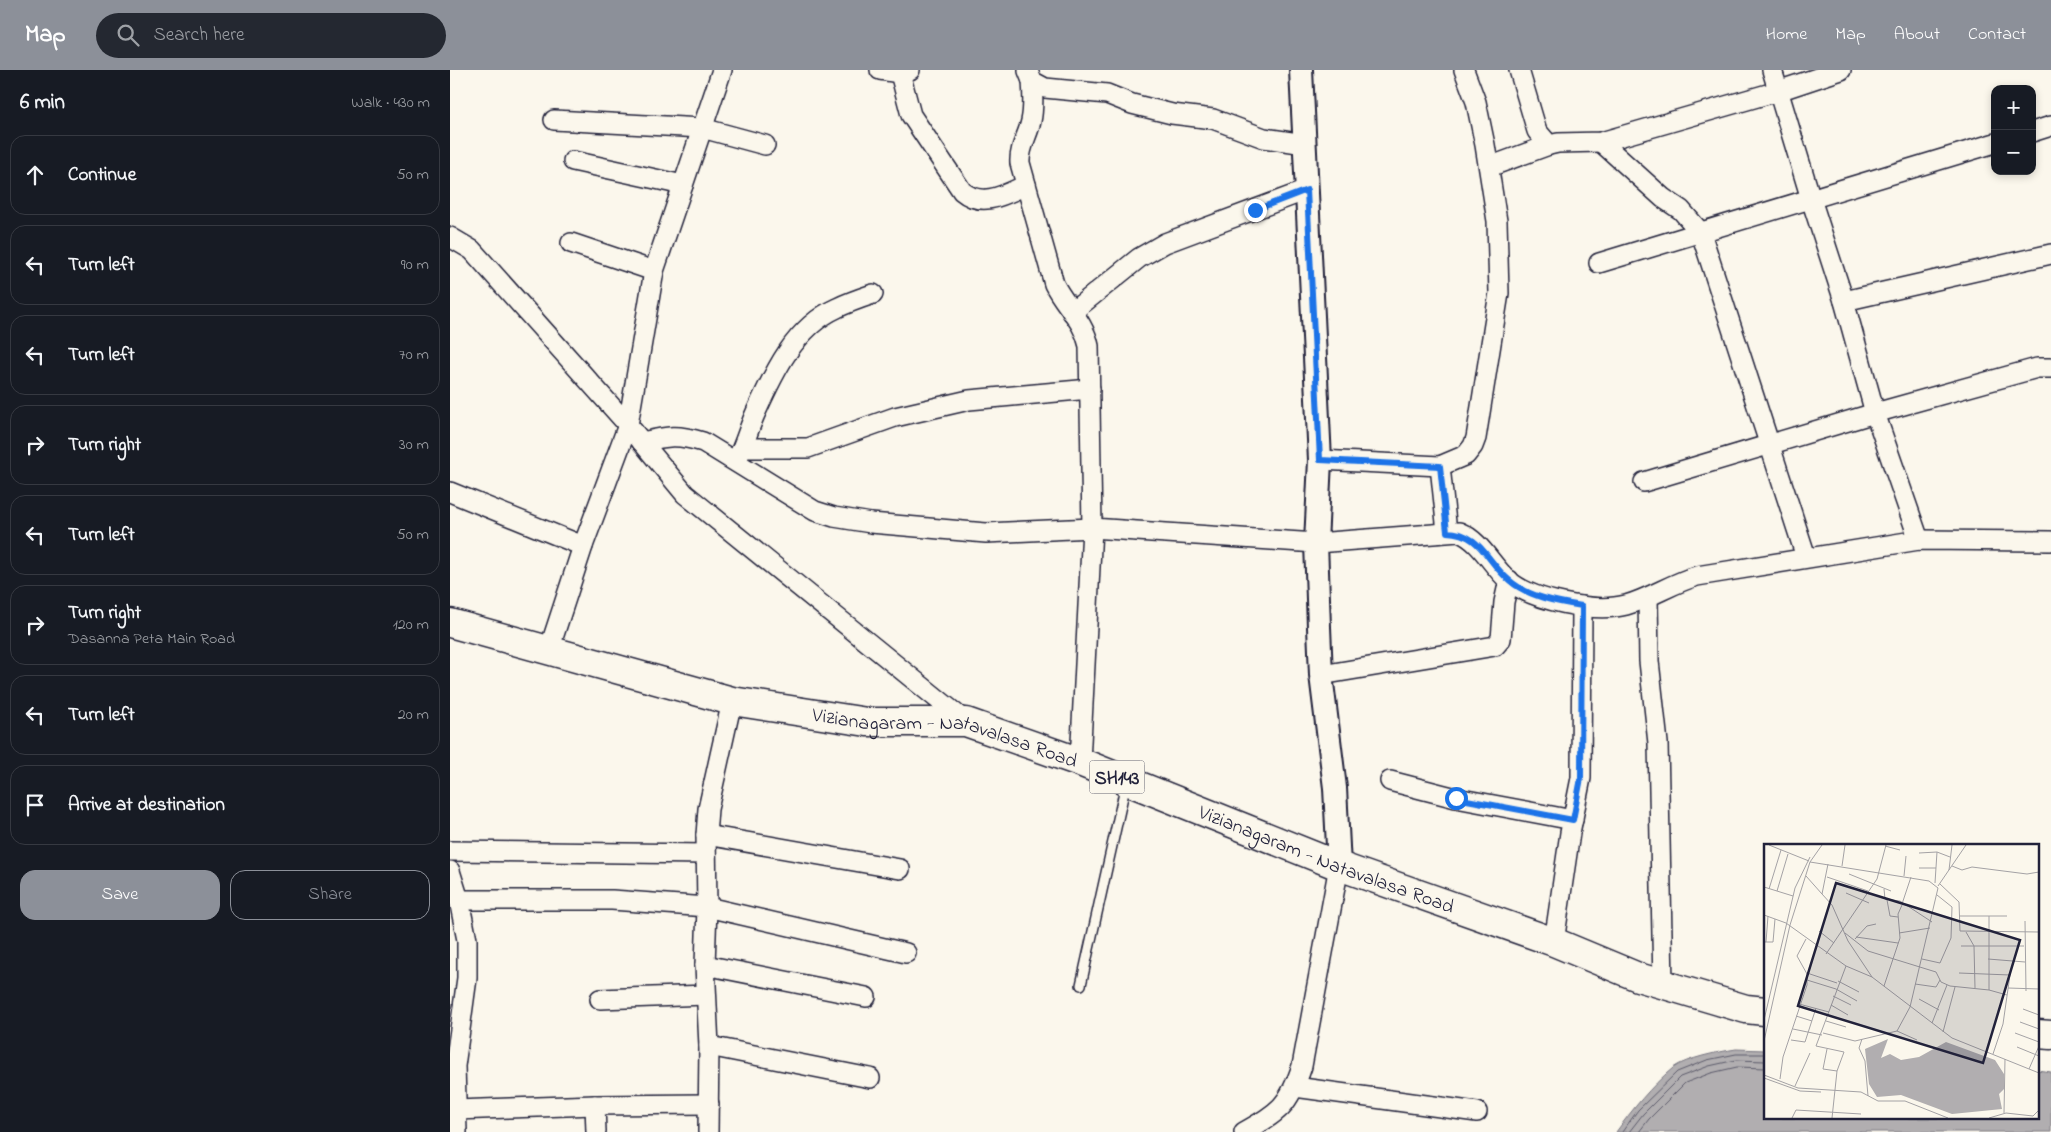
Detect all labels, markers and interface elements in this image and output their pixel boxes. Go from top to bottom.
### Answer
search box [96,13,446,58]
text: Map [25,18,66,53]
icon: search [114,21,142,49]
text: Search here [154,22,245,49]
text: Home [1766,22,1807,48]
text: Map [1835,22,1866,48]
text: About [1894,22,1940,48]
text: Contact [1968,22,2026,48]
map controls [1991,85,2036,175]
button: + [1991,85,2036,130]
text: 6 min [20,88,65,118]
text: Walk · 430 m [351,91,430,115]
button: − [1991,130,2036,175]
icon: ahead [21,161,49,189]
text: Continue [68,162,136,189]
text: 50 m [397,163,429,187]
route end [1244,199,1267,222]
icon: left [21,251,49,279]
text: Turn left [68,252,135,279]
text: 90 m [401,253,429,277]
icon: left [21,341,49,369]
text: Turn left [68,342,135,369]
text: 70 m [399,343,429,367]
icon: right [21,431,49,459]
text: Turn right [68,432,141,459]
text: 30 m [399,433,429,457]
icon: left [21,521,49,549]
text: Turn left [68,522,135,549]
text: 50 m [397,523,429,547]
text: Turn right [68,600,141,627]
icon: right [21,611,49,639]
text: 120 m [393,613,429,637]
text: Dasanna Peta Main Road [68,627,235,651]
icon: left [21,701,49,729]
text: Turn left [68,702,135,729]
street label: Vizianagaram - Natavalasa Road [809,702,1081,777]
text: 20 m [398,703,429,727]
road number: SH143 [1090,760,1144,794]
route start [1445,787,1468,810]
icon: arrive [21,791,49,819]
text: Arrive at destination [68,792,225,819]
street label: Vizianagaram - Natavalasa Road [1193,799,1458,923]
inset map [1764,844,2038,1120]
button: Save [20,870,220,920]
button: Share [230,870,430,920]

